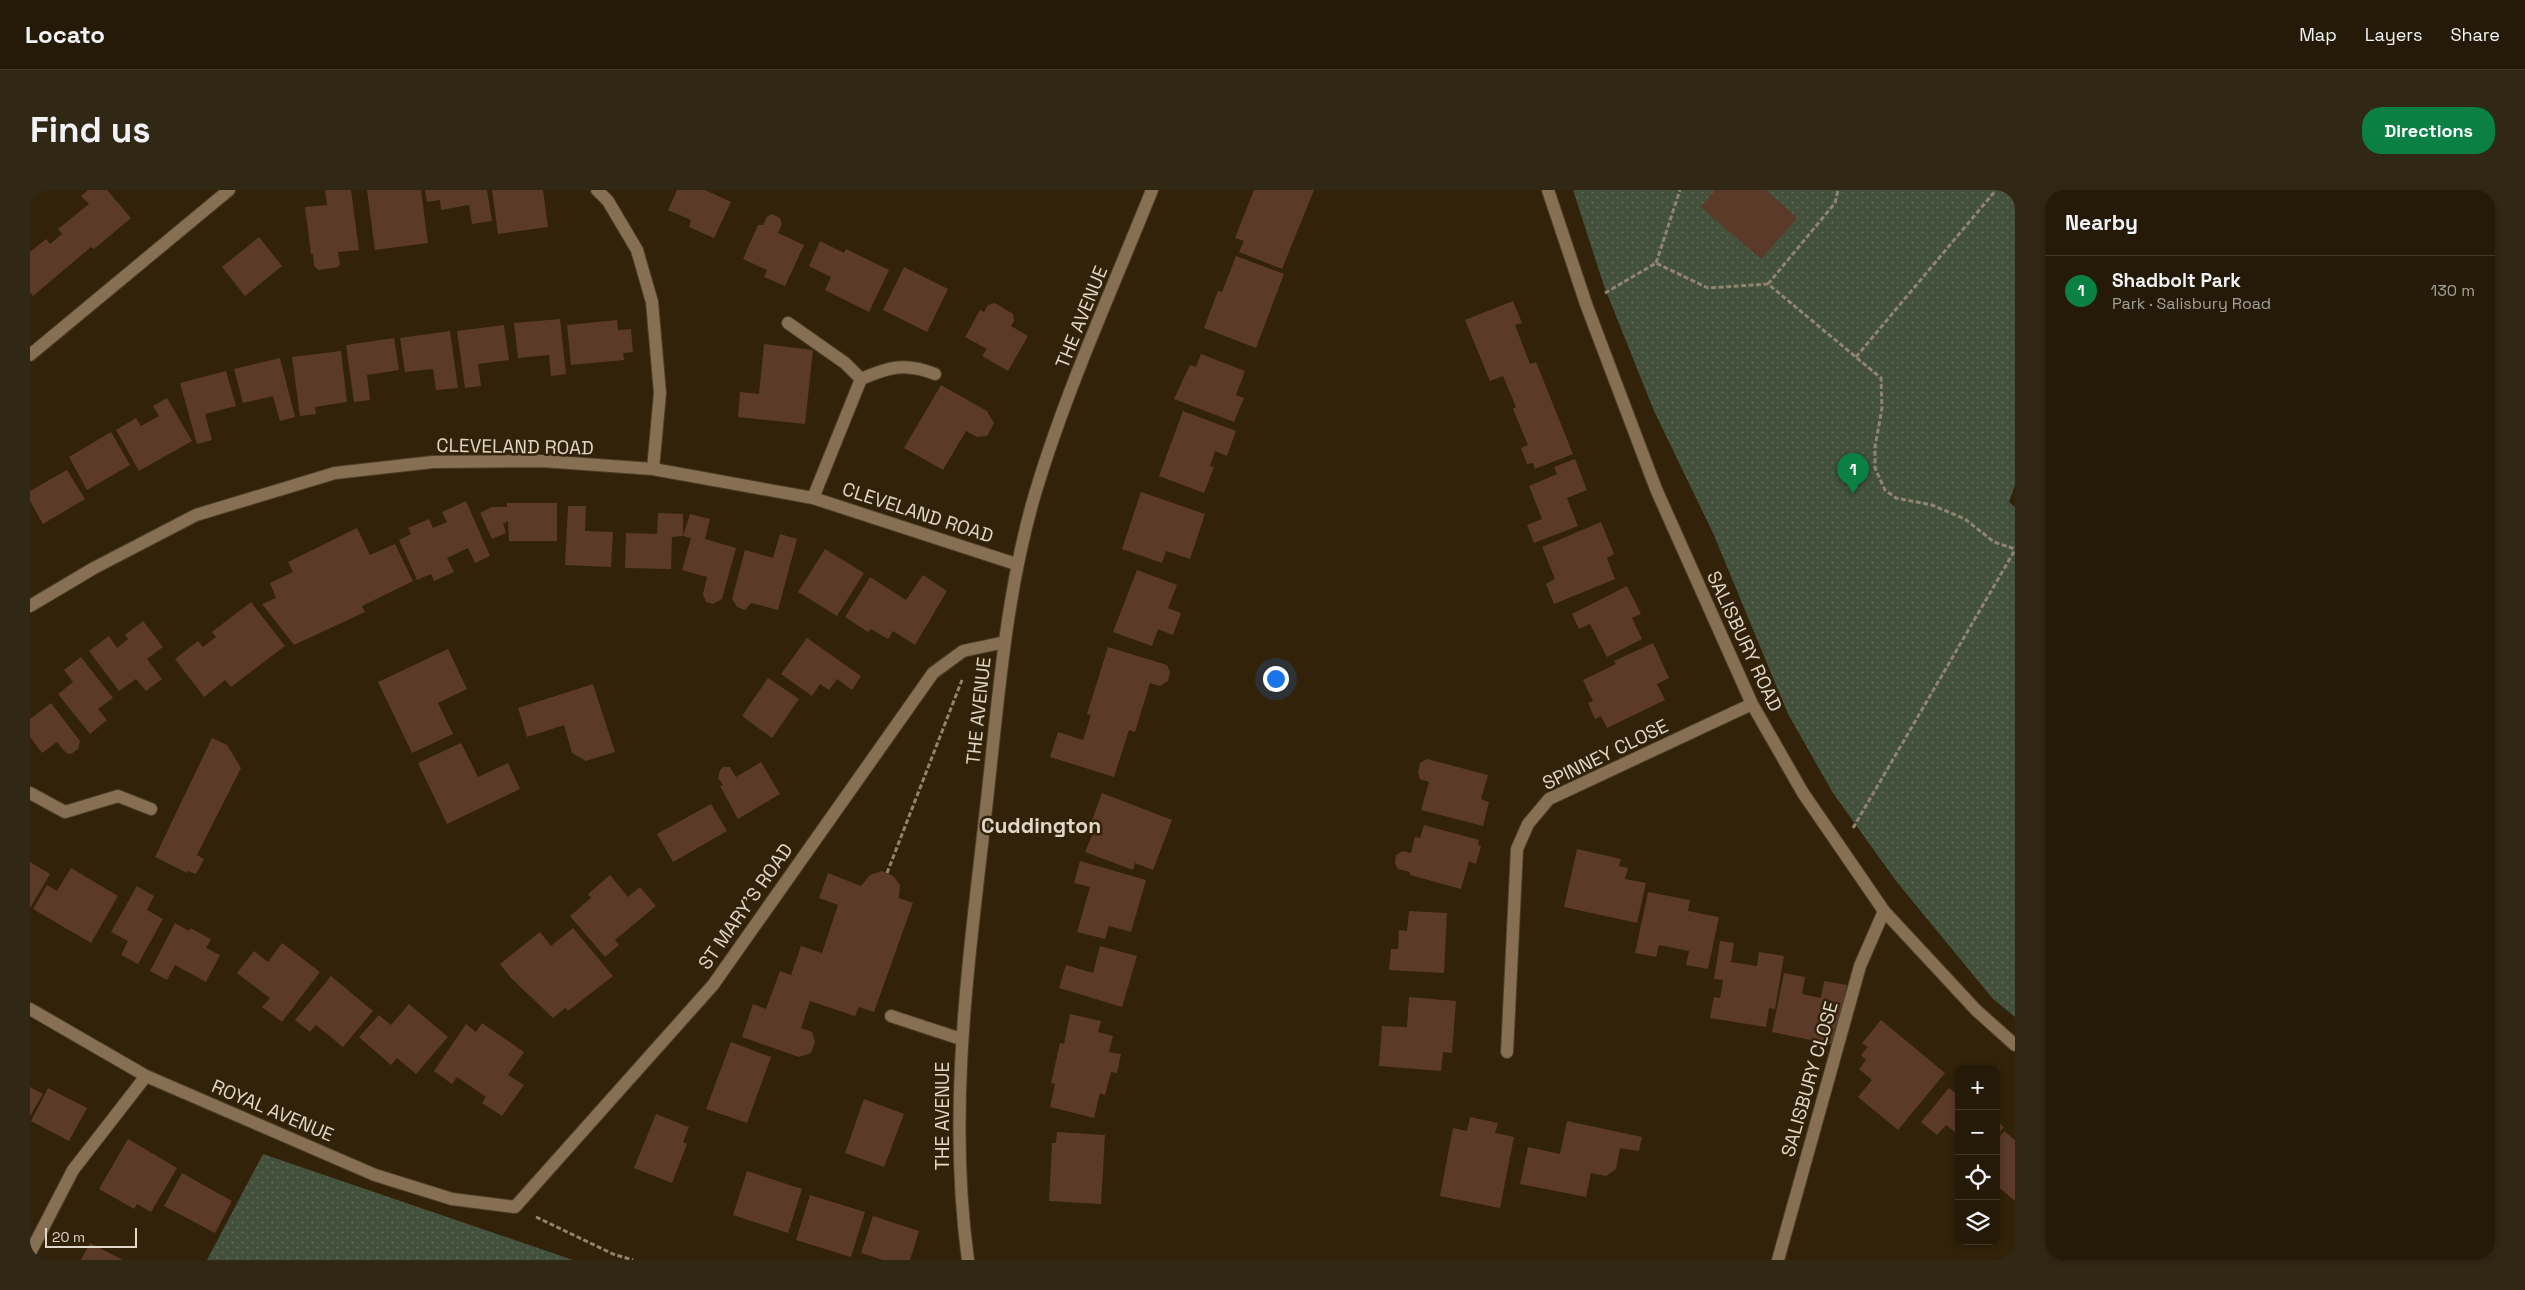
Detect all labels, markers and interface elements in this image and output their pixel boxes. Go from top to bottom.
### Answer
text: Locato [25,19,105,50]
text: Map [2299,23,2337,46]
text: Layers [2365,23,2422,46]
text: Share [2450,23,2500,46]
button: Directions [2362,107,2495,154]
text: Find us [30,108,151,152]
text: Nearby [2065,209,2138,236]
street label: THE AVENUE [1050,262,1113,372]
text: Shadbolt Park [2112,268,2241,293]
text: 1 [2077,280,2085,301]
text: 130 m [2431,280,2475,301]
text: Park · Salisbury Road [2112,293,2271,314]
street label: CLEVELAND ROAD [436,433,594,460]
pin: 1 [1837,453,1869,494]
street label: CLEVELAND ROAD [839,476,996,549]
street label: SALISBURY ROAD [1701,567,1788,716]
street label: THE AVENUE [960,656,997,766]
your location [1263,666,1289,692]
street label: SPINNEY CLOSE [1538,713,1672,796]
district label: Cuddington [981,812,1101,839]
street label: ST MARY'S ROAD [693,838,798,974]
street label: SALISBURY CLOSE [1775,999,1844,1160]
street label: THE AVENUE [930,1062,955,1170]
map controls [1955,1065,2000,1245]
button: + [1955,1065,2000,1110]
street label: ROYAL AVENUE [208,1074,338,1147]
button: − [1955,1110,2000,1155]
button: locate [1955,1155,2000,1200]
button: layers [1955,1200,2000,1245]
scale bar [45,1225,138,1248]
text: 20 m [52,1228,85,1246]

